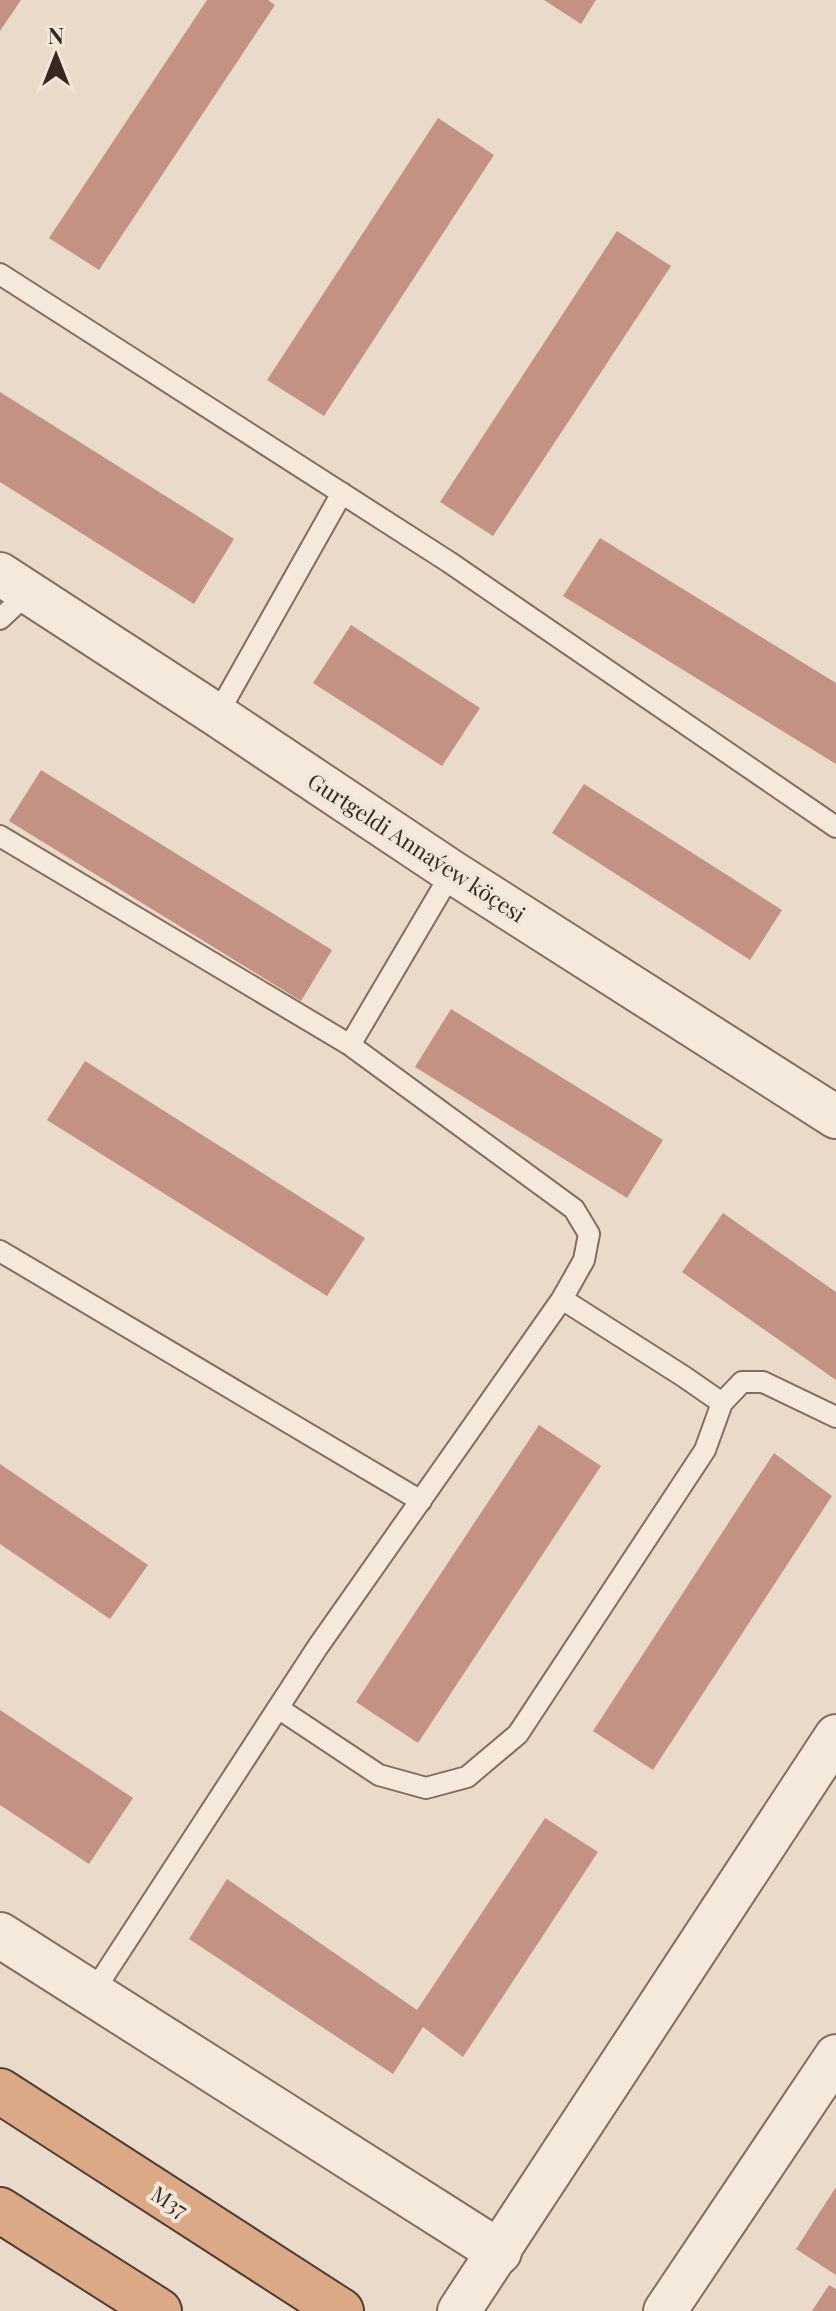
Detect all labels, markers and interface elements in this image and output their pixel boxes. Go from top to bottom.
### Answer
north arrow [16,16,96,96]
text: N [48,20,64,50]
street label: Gurtgeldi Annaýew köçesi [302,765,532,929]
street label: M37 [146,2178,194,2224]

